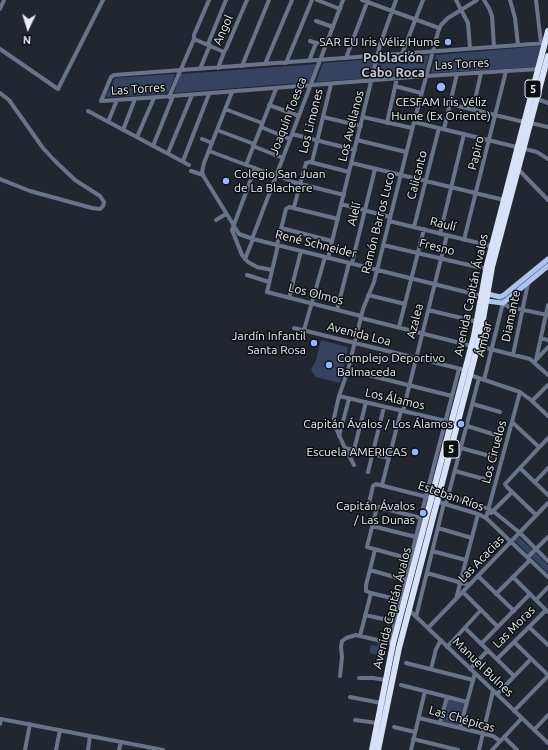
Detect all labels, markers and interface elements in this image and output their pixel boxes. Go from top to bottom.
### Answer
north arrow [8,8,48,48]
street label: Angol [210,13,236,47]
text: N [23,34,32,46]
place label: SAR EU Iris Véliz Hume [319,35,440,49]
marker: SAR EU Iris Véliz Hume [443,37,453,47]
district label: Población Cabo Roca [361,50,425,81]
street label: Las Torres [435,55,489,73]
street label: Joaquín Toesca [267,75,309,157]
street label: Las Torres [110,80,166,98]
road number: 5 [525,80,541,98]
marker: CESFAM Iris Véliz Hume (Ex Oriente) [435,81,447,93]
street label: Los Limones [296,87,326,155]
street label: Los Avellanos [335,89,367,163]
place label: CESFAM Iris Véliz Hume (Ex Oriente) [391,95,491,123]
street label: Papiro [465,134,487,172]
street label: Calicanto [404,149,430,201]
place label: Colegio San Juan de La Blachere [234,167,326,195]
street label: Ramón Barros Luco [358,171,398,275]
marker: Colegio San Juan de La Blachere [221,176,231,186]
street label: Alelí [344,201,364,227]
street label: Raulí [428,214,458,234]
street label: René Schneider [274,227,358,261]
street label: Avenida Capitán Ávalos [451,232,491,358]
street label: Fresno [418,236,456,258]
street label: Los Olmos [287,280,345,308]
street label: Diamante [499,289,523,343]
street label: Azalea [404,302,426,340]
street label: Avenida Loa [326,319,392,349]
street label: Ámbar [473,320,495,358]
place label: Jardín Infantil Santa Rosa [232,329,306,357]
marker: Jardín Infantil Santa Rosa [309,338,319,348]
place label: Complejo Deportivo Balmaceda [337,351,445,379]
marker: Complejo Deportivo Balmaceda [324,360,334,370]
street label: Los Álamos [364,385,426,413]
place label: Capitán Ávalos / Los Álamos [303,417,453,431]
marker: Capitán Ávalos / Los Álamos [456,419,466,429]
street label: Los Ciruelos [479,419,509,485]
road number: 5 [443,440,459,458]
place label: Escuela AMERICAS [306,445,407,459]
marker: Escuela AMERICAS [410,447,420,457]
street label: Esteban Ríos [416,478,486,514]
place label: Capitán Ávalos / Las Dunas [336,499,415,527]
marker: Capitán Ávalos / Las Dunas [418,508,428,518]
street label: Las Acacias [455,533,507,585]
street label: Avenida Capitán Ávalos [370,546,414,670]
street label: Las Moras [490,603,538,651]
street label: Manuel Bulnes [450,634,516,700]
street label: Las Chépicas [427,703,497,735]

